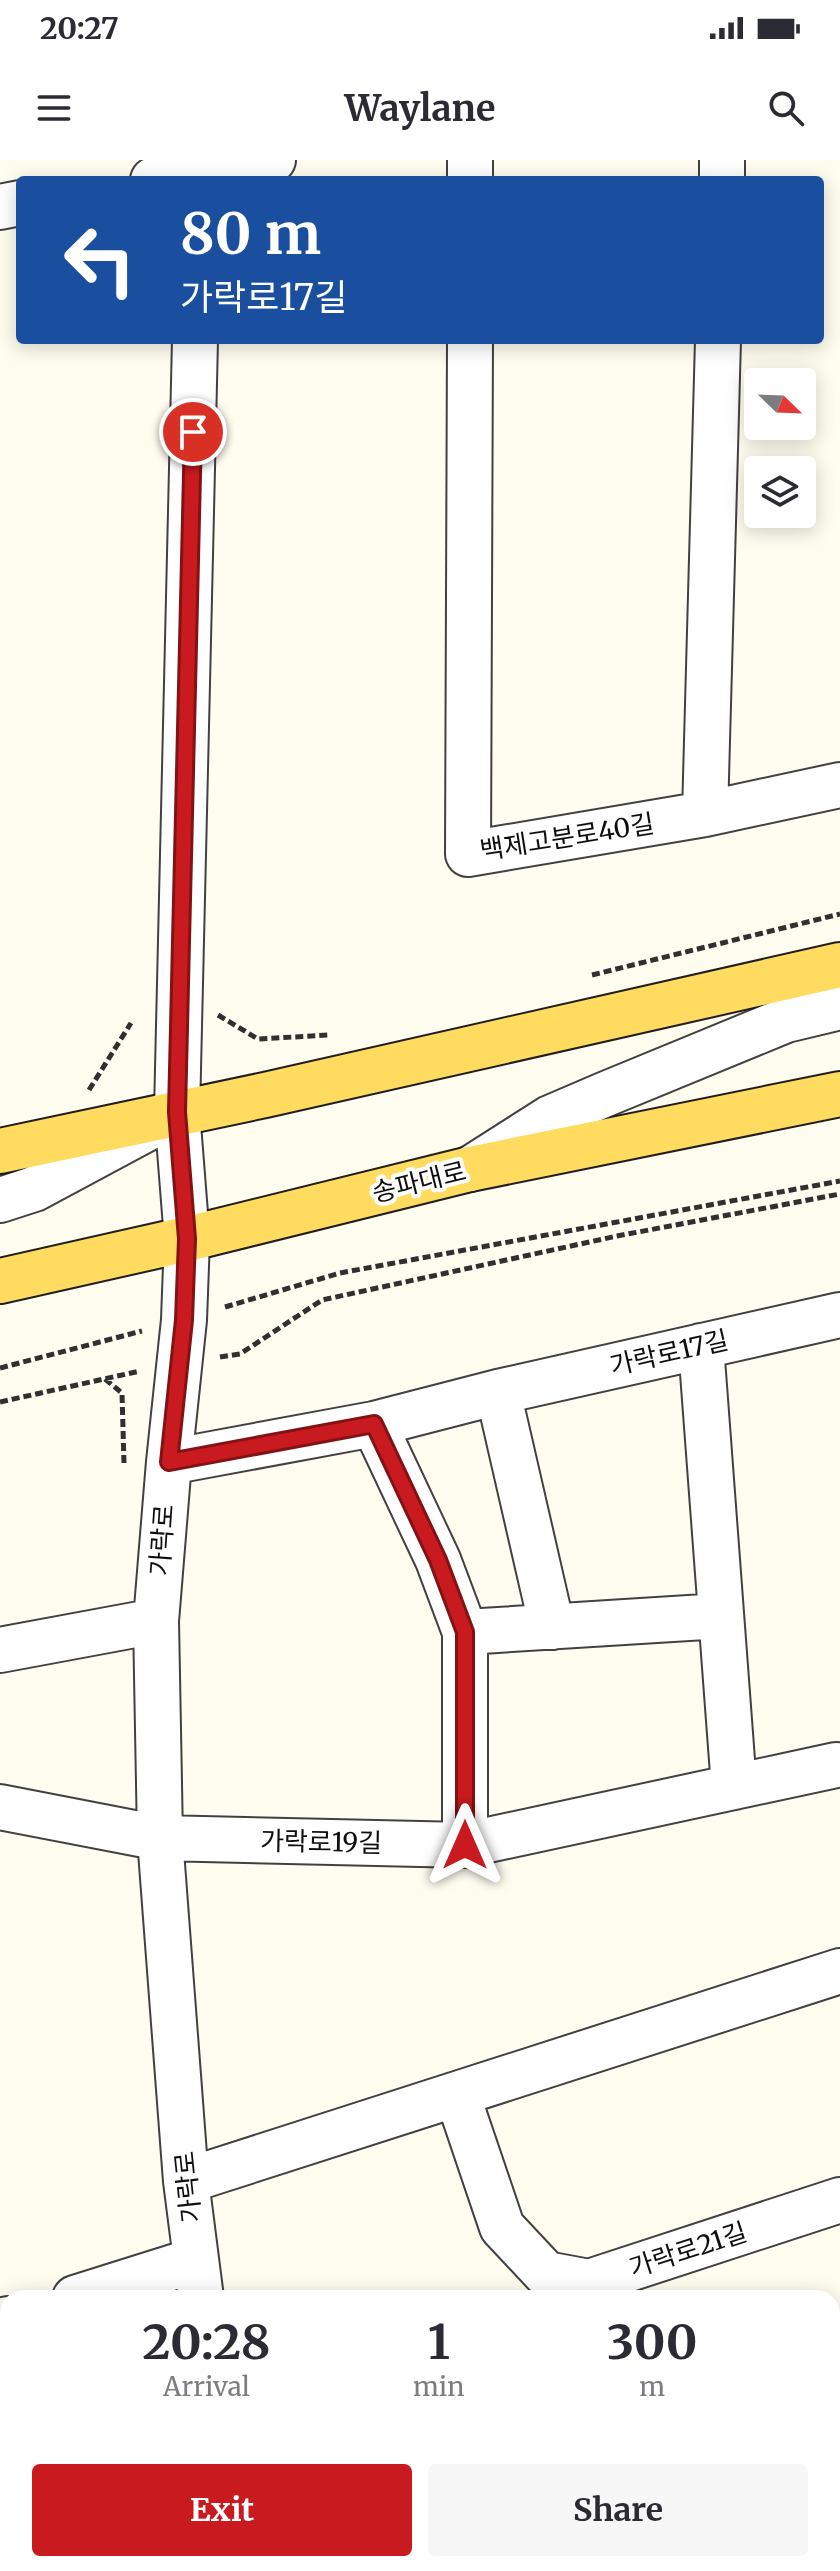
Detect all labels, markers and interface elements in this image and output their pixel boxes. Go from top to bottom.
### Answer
text: 20:27 [40,9,119,47]
icon: menu [32,86,76,130]
text: Waylane [345,86,495,131]
icon: search [764,86,808,130]
text: 80 m [180,199,321,269]
icon: left [48,208,152,312]
text: 가락로17길 [180,275,347,320]
north arrow [744,368,816,440]
map controls [744,368,816,528]
pin [159,398,227,466]
icon: arrive [171,410,215,454]
button: layers [744,456,816,528]
street label: 백제고분로40길 [477,806,656,867]
street label: 송파대로 [368,1154,469,1209]
street label: 가락로17길 [606,1323,731,1382]
street label: 가락로 [143,1503,180,1577]
position arrow [423,1803,507,1887]
street label: 가락로19길 [260,1824,382,1859]
street label: 가락로 [167,2150,208,2224]
street label: 가락로21길 [625,2215,751,2284]
text: 20:28 [142,2312,271,2372]
text: 1 [428,2312,450,2372]
text: 300 [607,2312,698,2372]
text: Arrival [163,2370,250,2403]
text: min [413,2370,465,2403]
text: m [639,2370,665,2403]
button: Exit [32,2464,412,2556]
button: Share [428,2464,808,2556]

